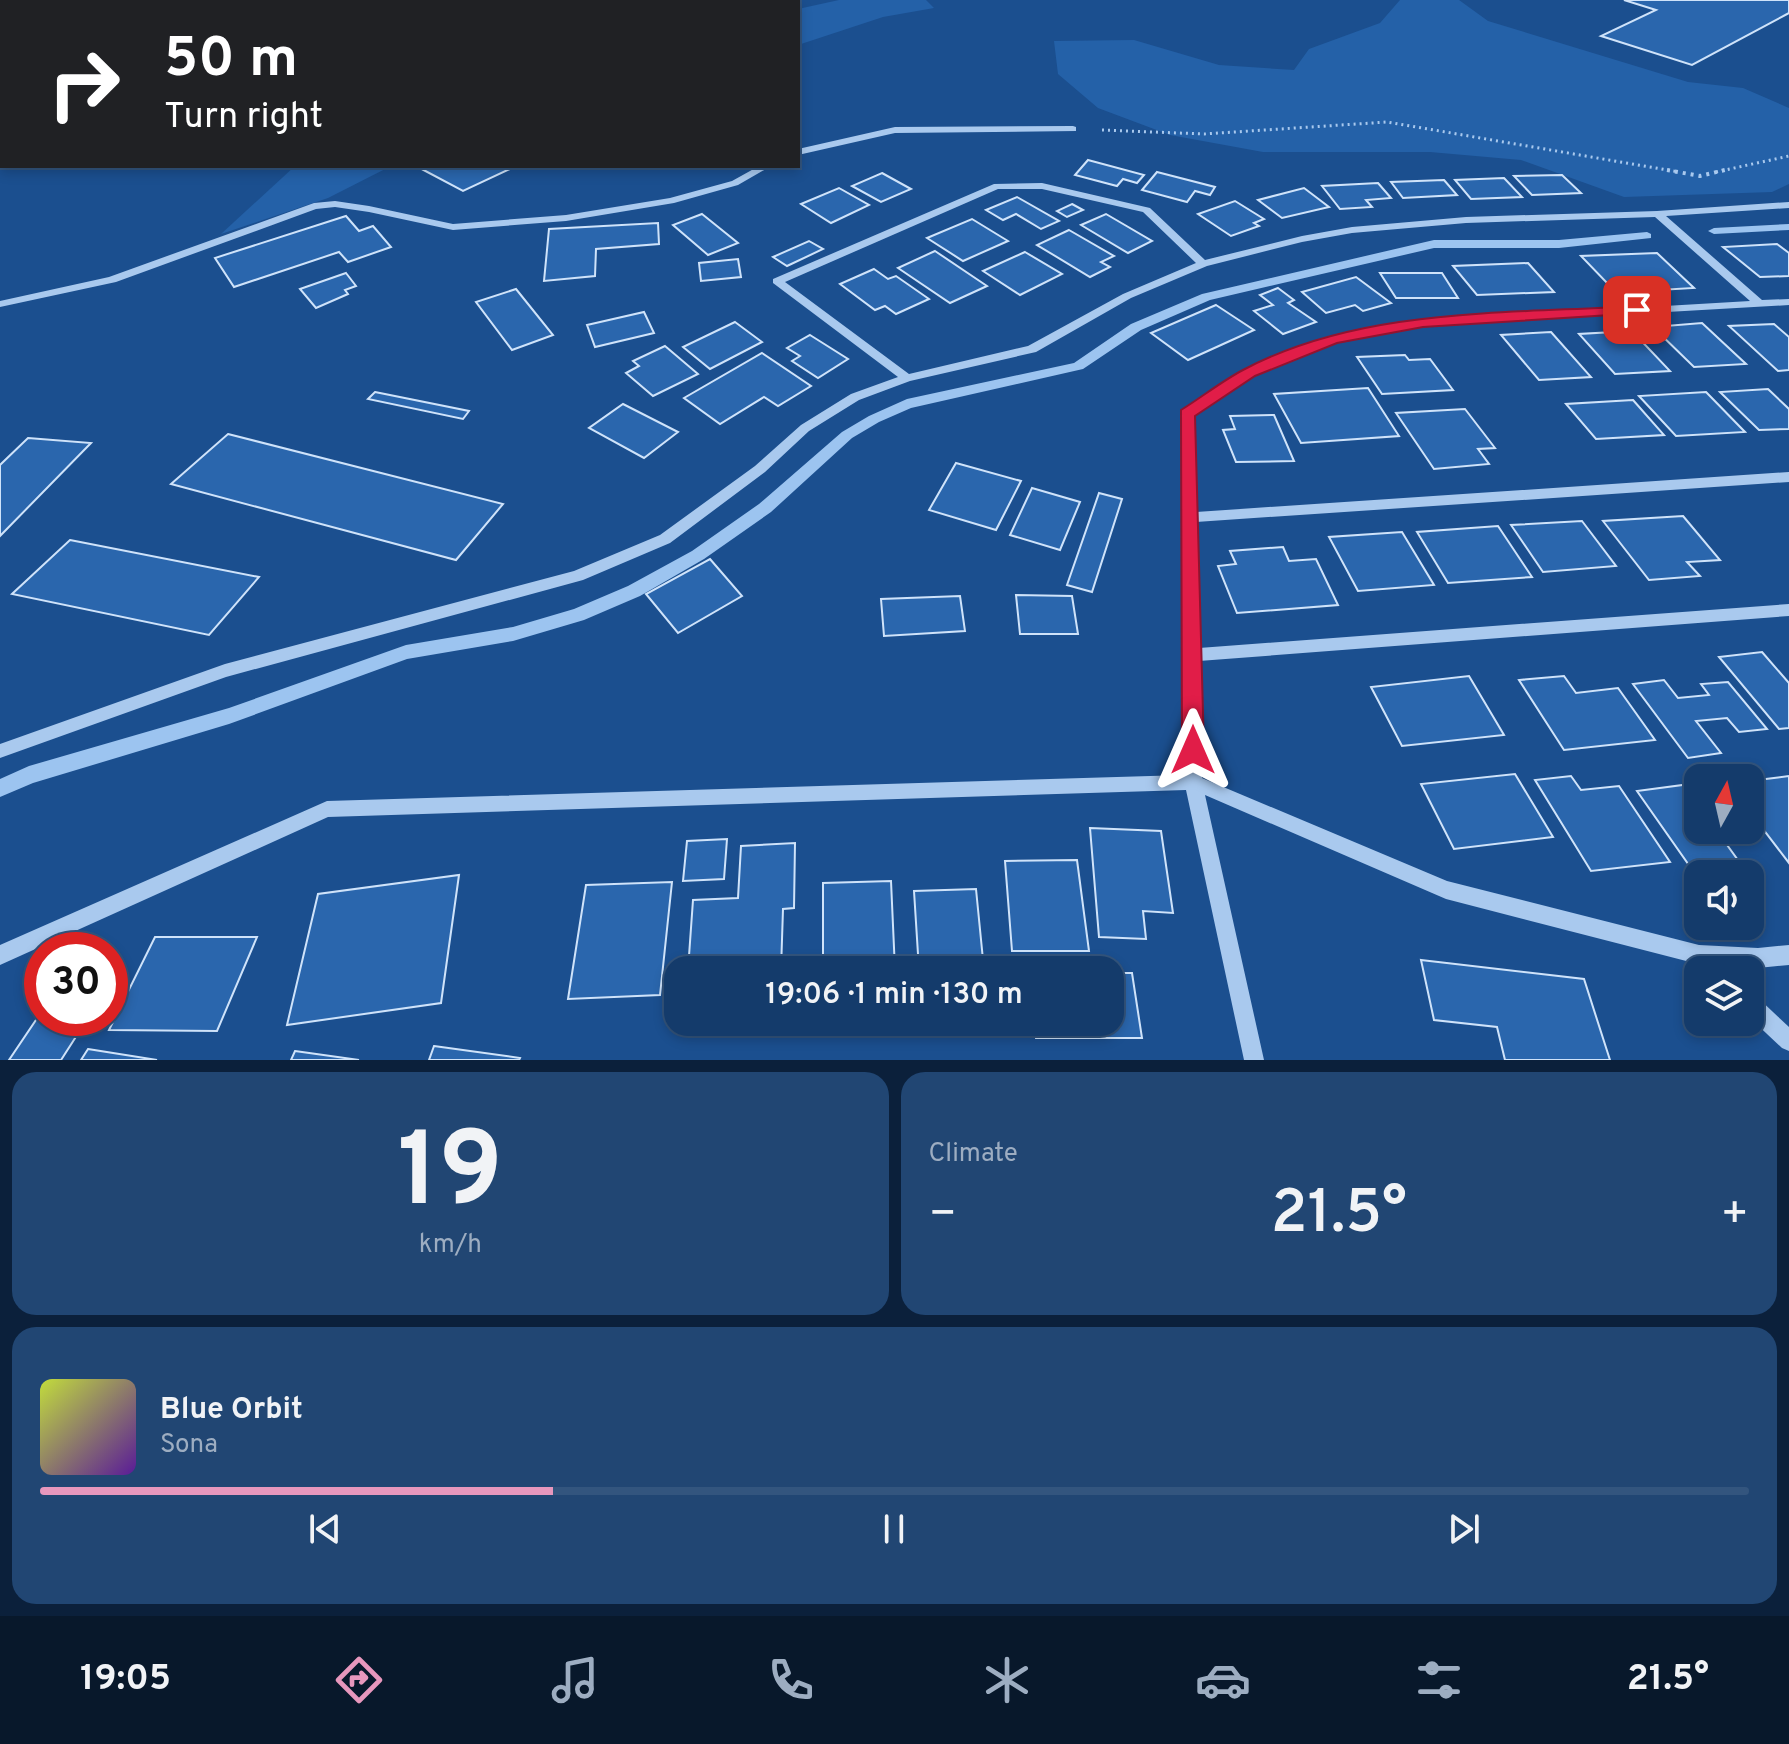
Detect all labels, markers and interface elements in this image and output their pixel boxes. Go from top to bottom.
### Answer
text: 50 m [164,26,298,96]
icon: right [32,32,136,136]
text: Turn right [164,95,323,141]
pin [1603,276,1671,344]
icon: arrive [1615,288,1659,332]
position arrow [1151,708,1235,792]
north arrow [1684,764,1764,844]
map controls [1684,764,1764,1036]
button: sound [1684,860,1764,940]
speed limit sign: 30 [24,932,128,1036]
button: layers [1684,956,1764,1036]
text: 19:06 · 1 min · 130 m [765,977,1023,1014]
text: 19 [397,1111,503,1243]
text: Climate [929,1138,1018,1171]
text: 21.5° [1271,1178,1407,1254]
text: − [929,1188,957,1244]
text: + [1721,1188,1749,1244]
text: km/h [419,1229,482,1262]
text: Blue Orbit [160,1392,303,1429]
text: Sona [160,1429,218,1462]
icon: previous [303,1507,347,1551]
icon: pause [872,1507,916,1551]
icon: next [1442,1507,1486,1551]
icon: directions [331,1652,387,1708]
icon: music [547,1652,603,1708]
icon: phone [763,1652,819,1708]
icon: climate [979,1652,1035,1708]
icon: car [1195,1652,1251,1708]
icon: filters [1411,1652,1467,1708]
text: 19:05 [80,1657,171,1703]
text: 21.5° [1627,1657,1709,1703]

